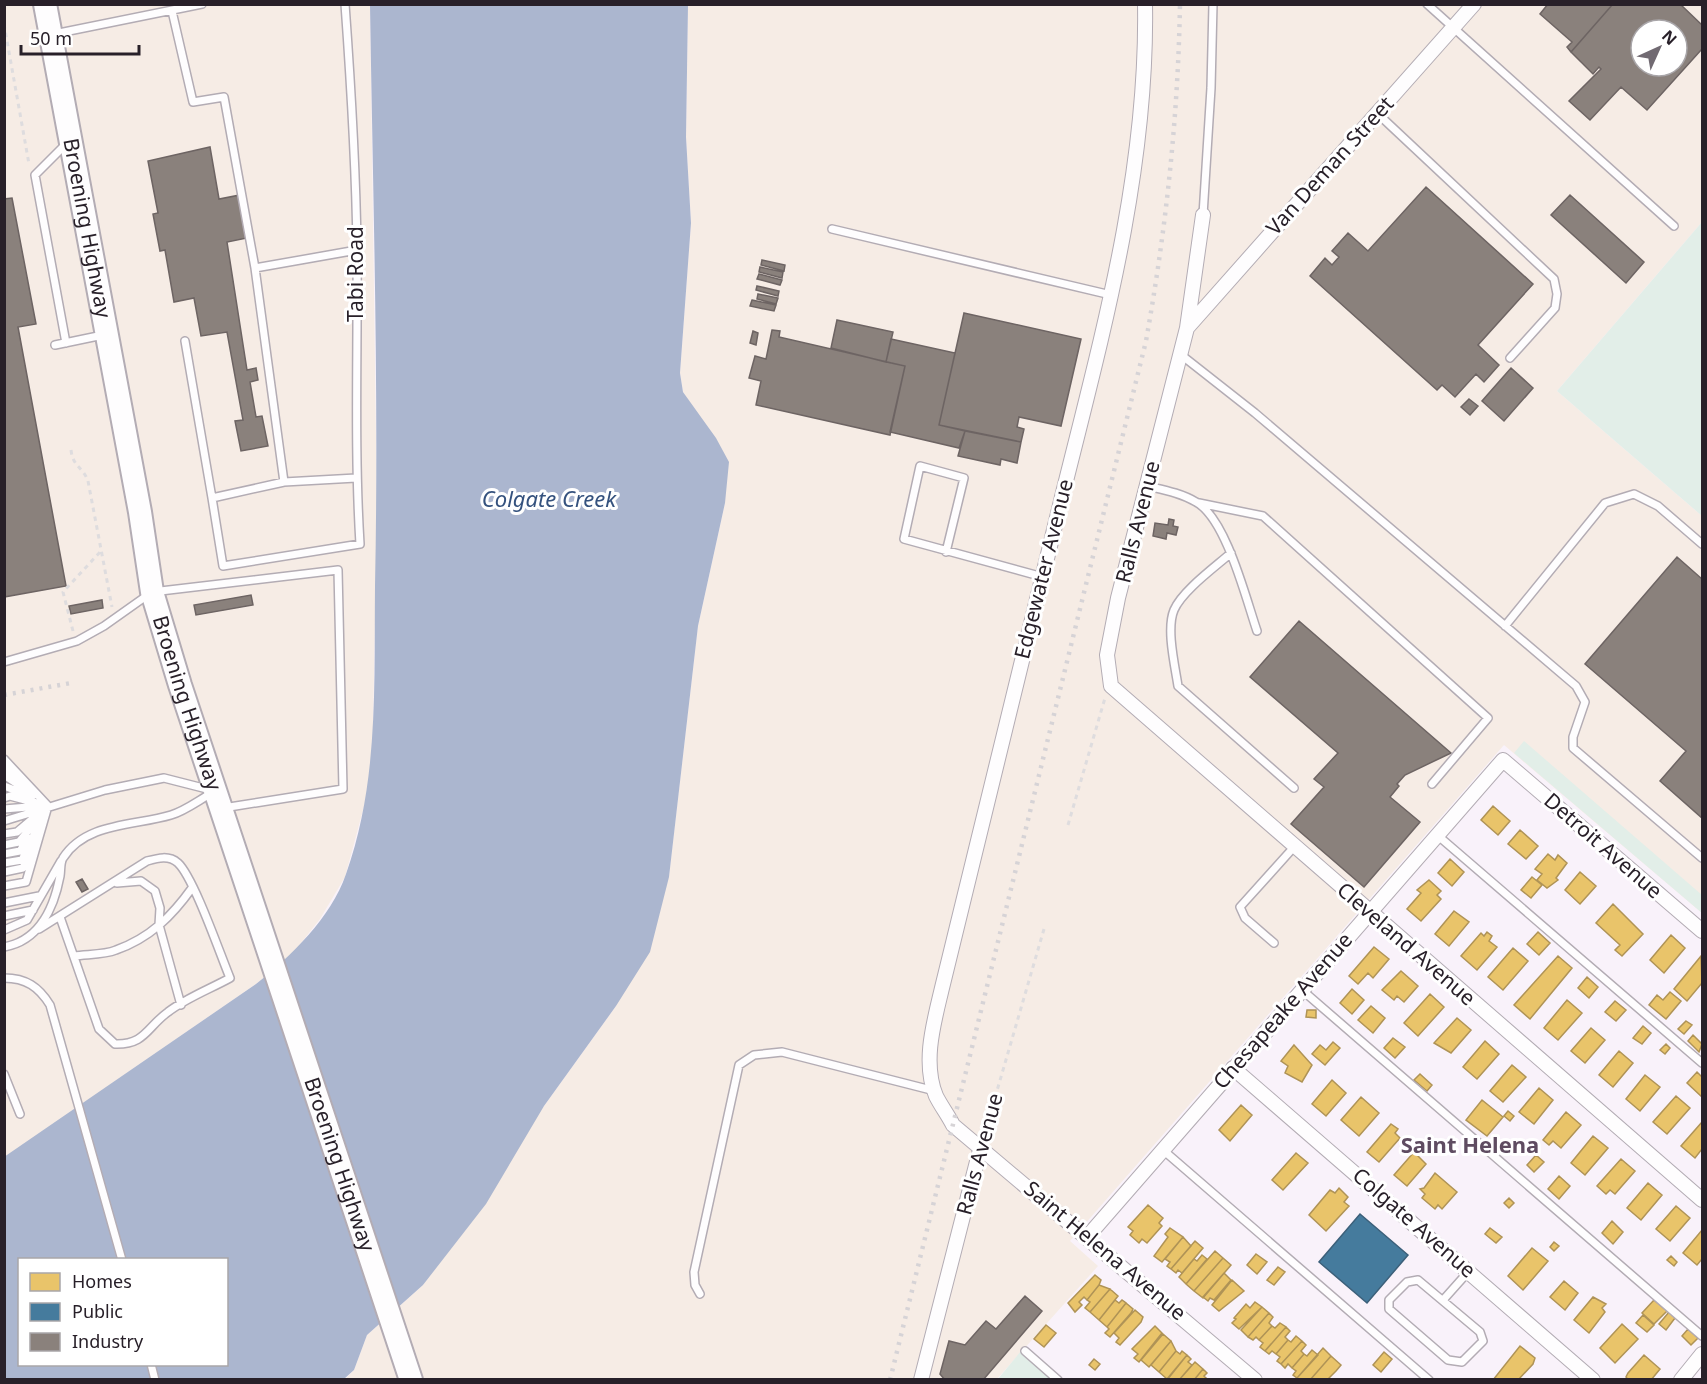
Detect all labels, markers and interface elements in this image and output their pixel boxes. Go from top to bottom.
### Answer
scale bar [21,18,140,56]
north arrow [1629,18,1689,78]
text: N [1657,25,1682,50]
text: 50 m [30,26,72,50]
street label: Van Deman Street [1259,89,1400,241]
street label: Broening Highway [57,136,118,320]
street label: Tabi Road [341,226,369,322]
street label: Ralls Avenue [1108,458,1166,586]
street label: Edgewater Avenue [1007,476,1079,662]
water label: Colgate Creek [482,483,617,513]
street label: Broening Highway [147,612,229,794]
street label: Detroit Avenue [1539,786,1669,904]
street label: Cleveland Avenue [1331,875,1482,1011]
street label: Chesapeake Avenue [1206,926,1358,1095]
street label: Broening Highway [298,1073,382,1255]
street label: Ralls Avenue [949,1090,1009,1218]
district label: Saint Helena [1401,1129,1539,1159]
street label: Colgate Avenue [1347,1161,1482,1284]
street label: Saint Helena Avenue [1019,1174,1193,1326]
legend [18,1258,228,1366]
text: Homes [72,1269,132,1293]
text: Public [72,1299,123,1323]
text: Industry [72,1329,144,1353]

